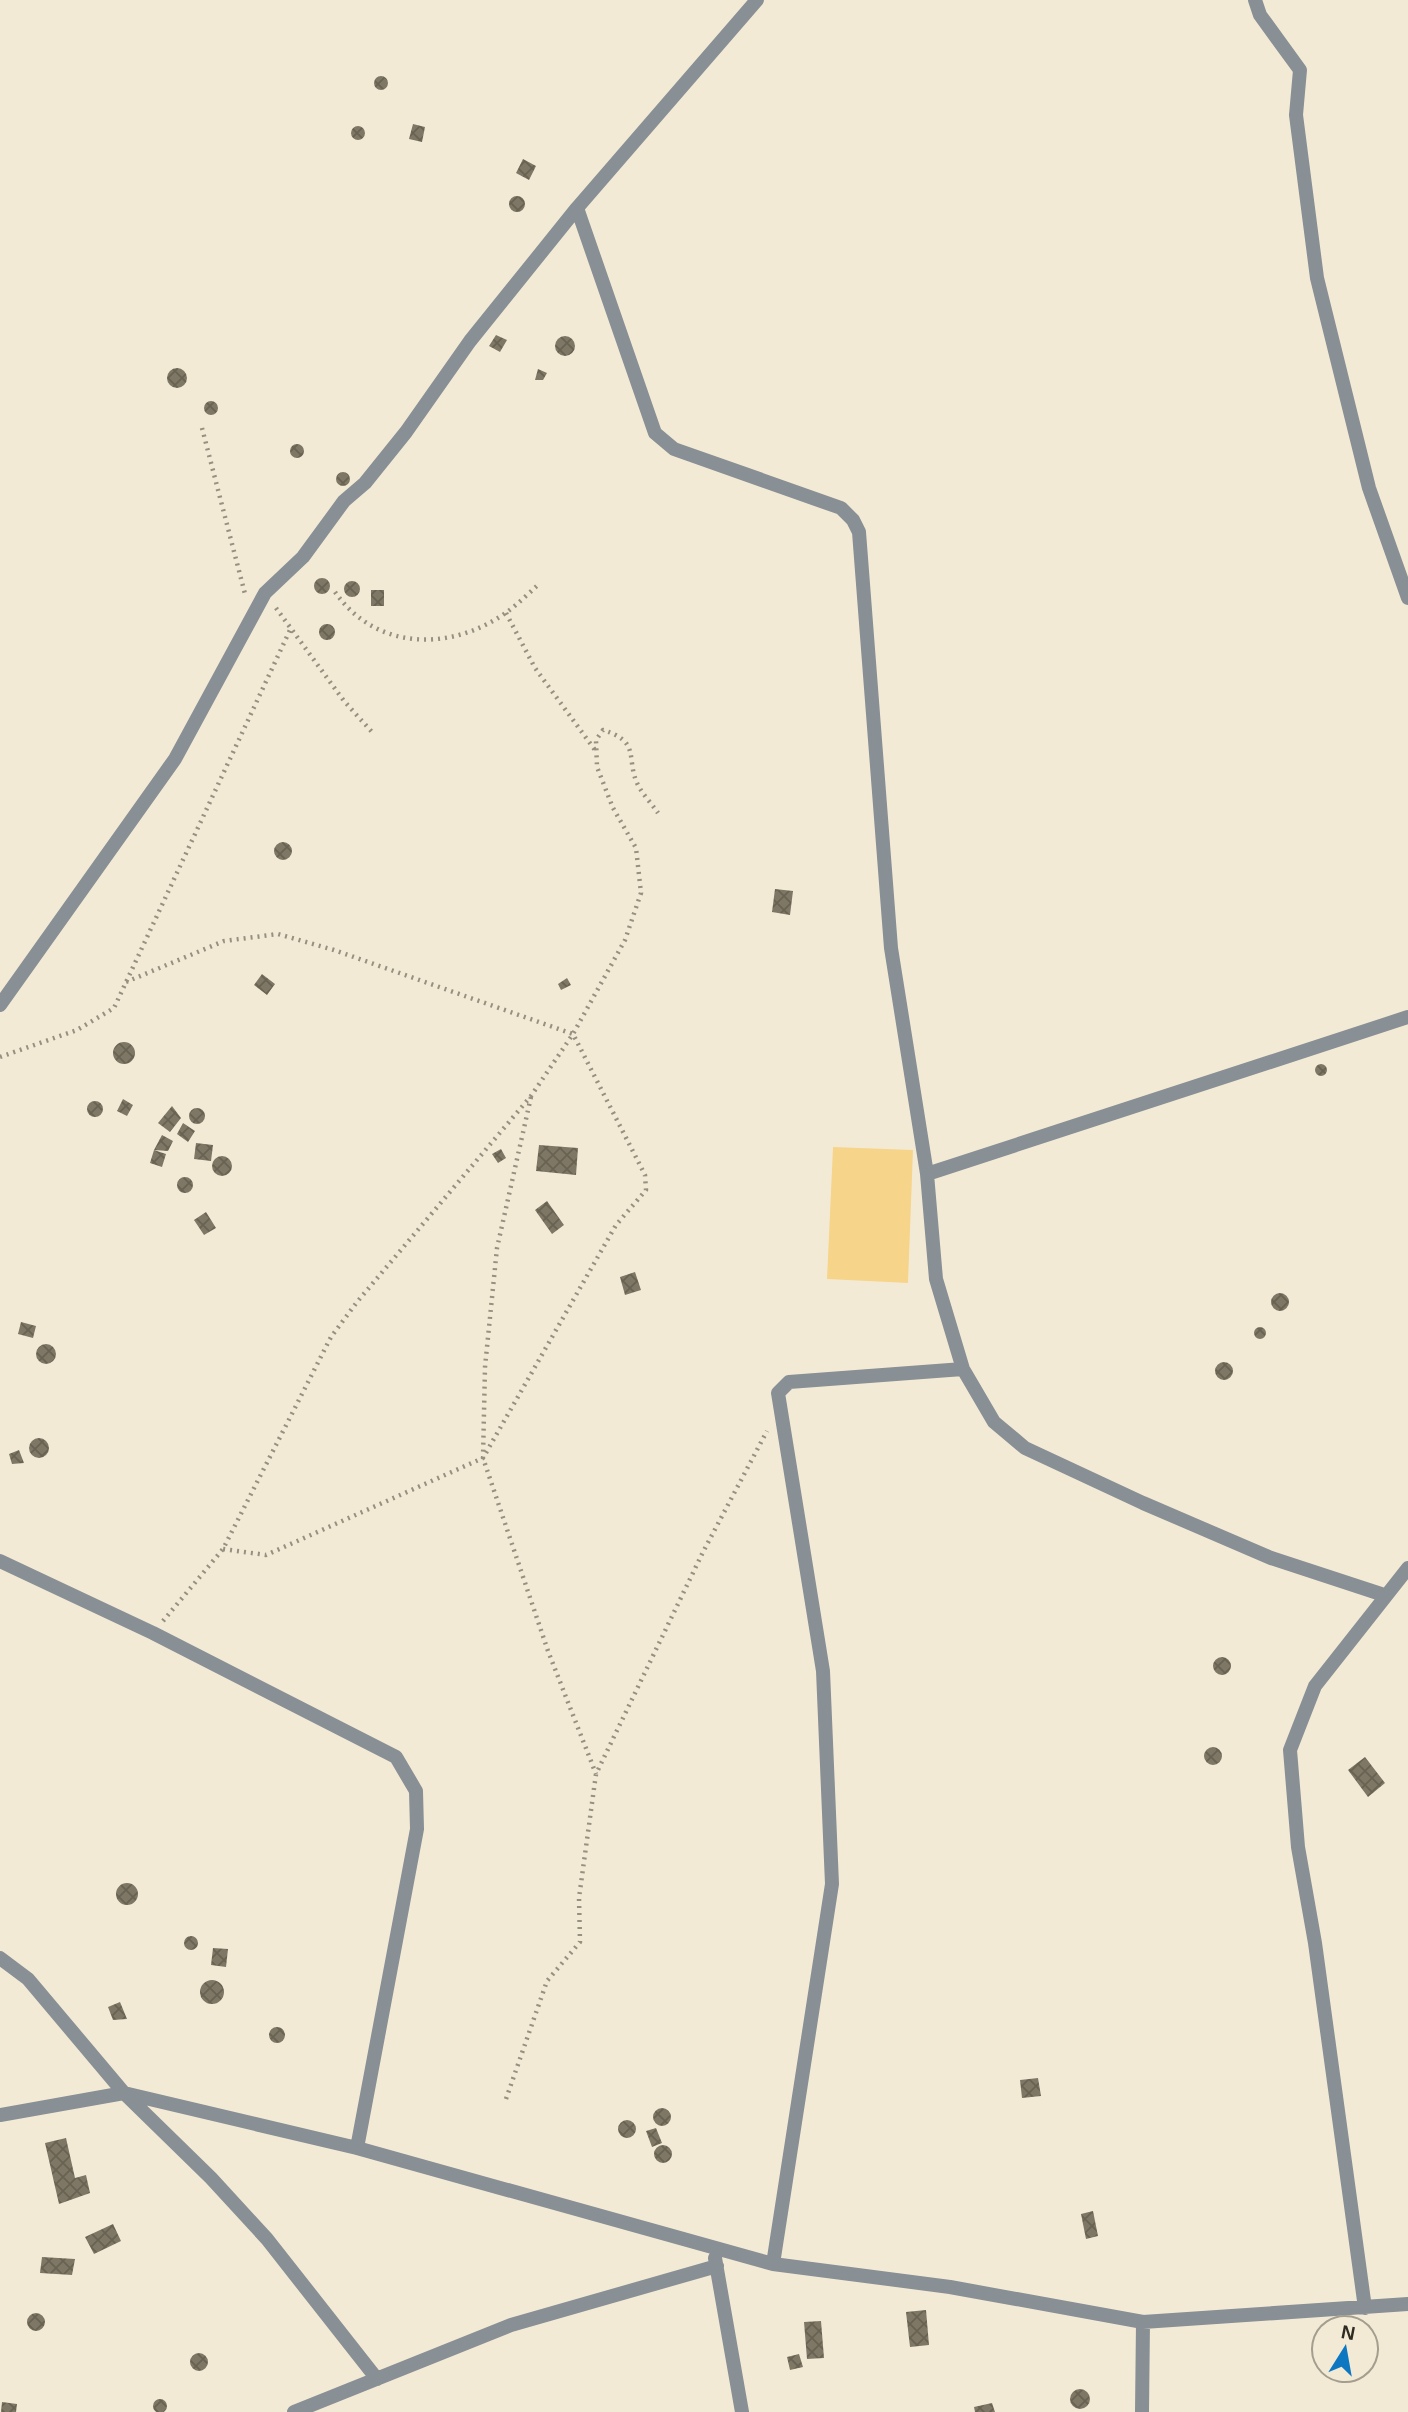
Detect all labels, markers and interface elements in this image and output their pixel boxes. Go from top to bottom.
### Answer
north arrow [1310,2314,1380,2384]
text: N [1339,2321,1357,2344]

